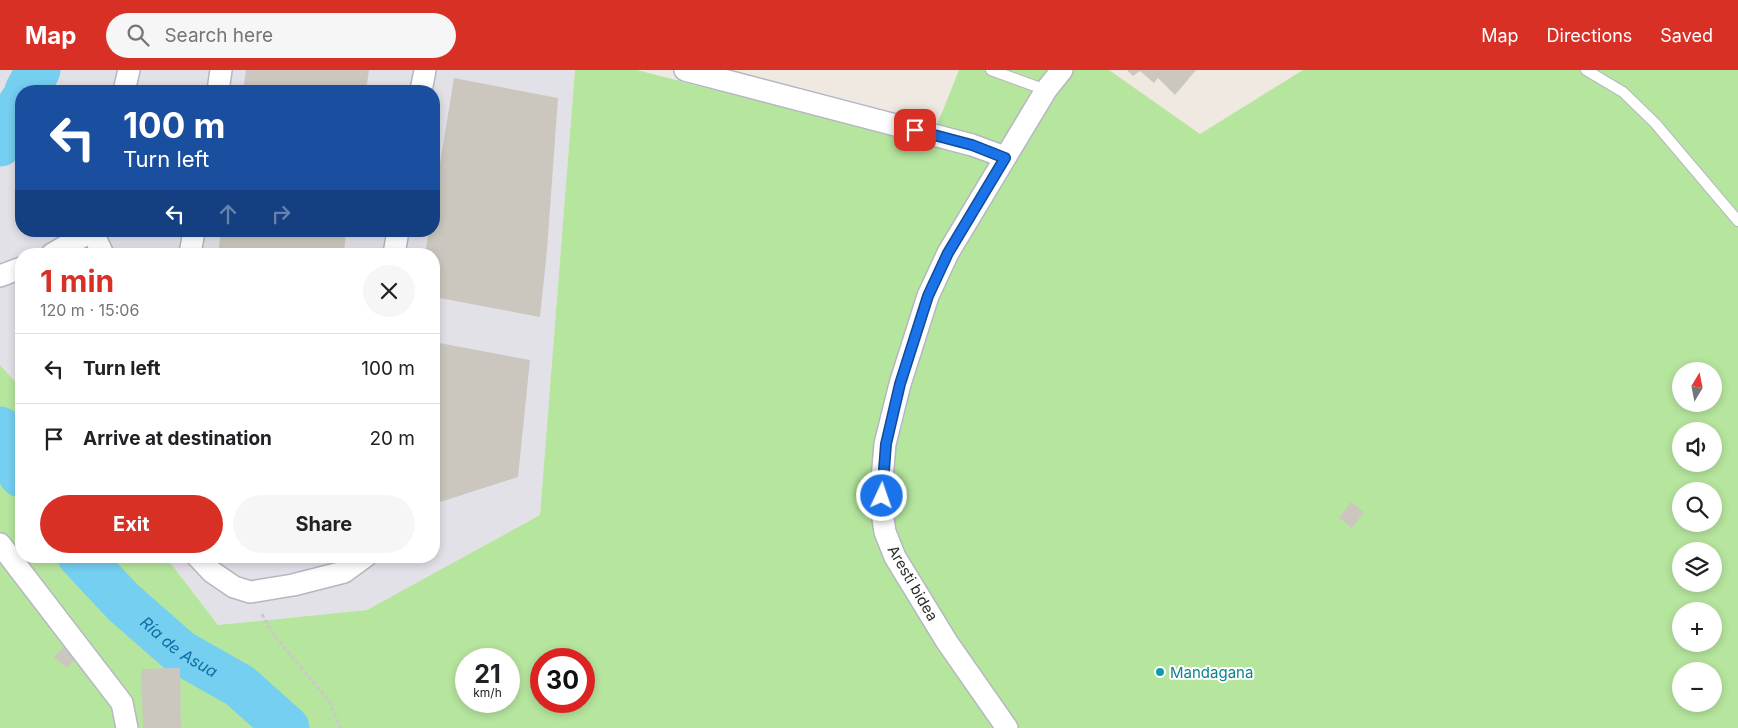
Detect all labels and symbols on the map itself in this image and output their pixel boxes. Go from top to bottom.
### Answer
pin [894,109,936,151]
north arrow [1672,362,1722,412]
position arrow [855,469,907,521]
street label: Aresti bidea [884,542,942,624]
water label: Ría de Asua [136,612,221,681]
speed limit sign: 30 [530,648,595,713]
place label: Mandagana [1170,663,1253,682]
marker: Mandagana [1154,666,1166,678]

